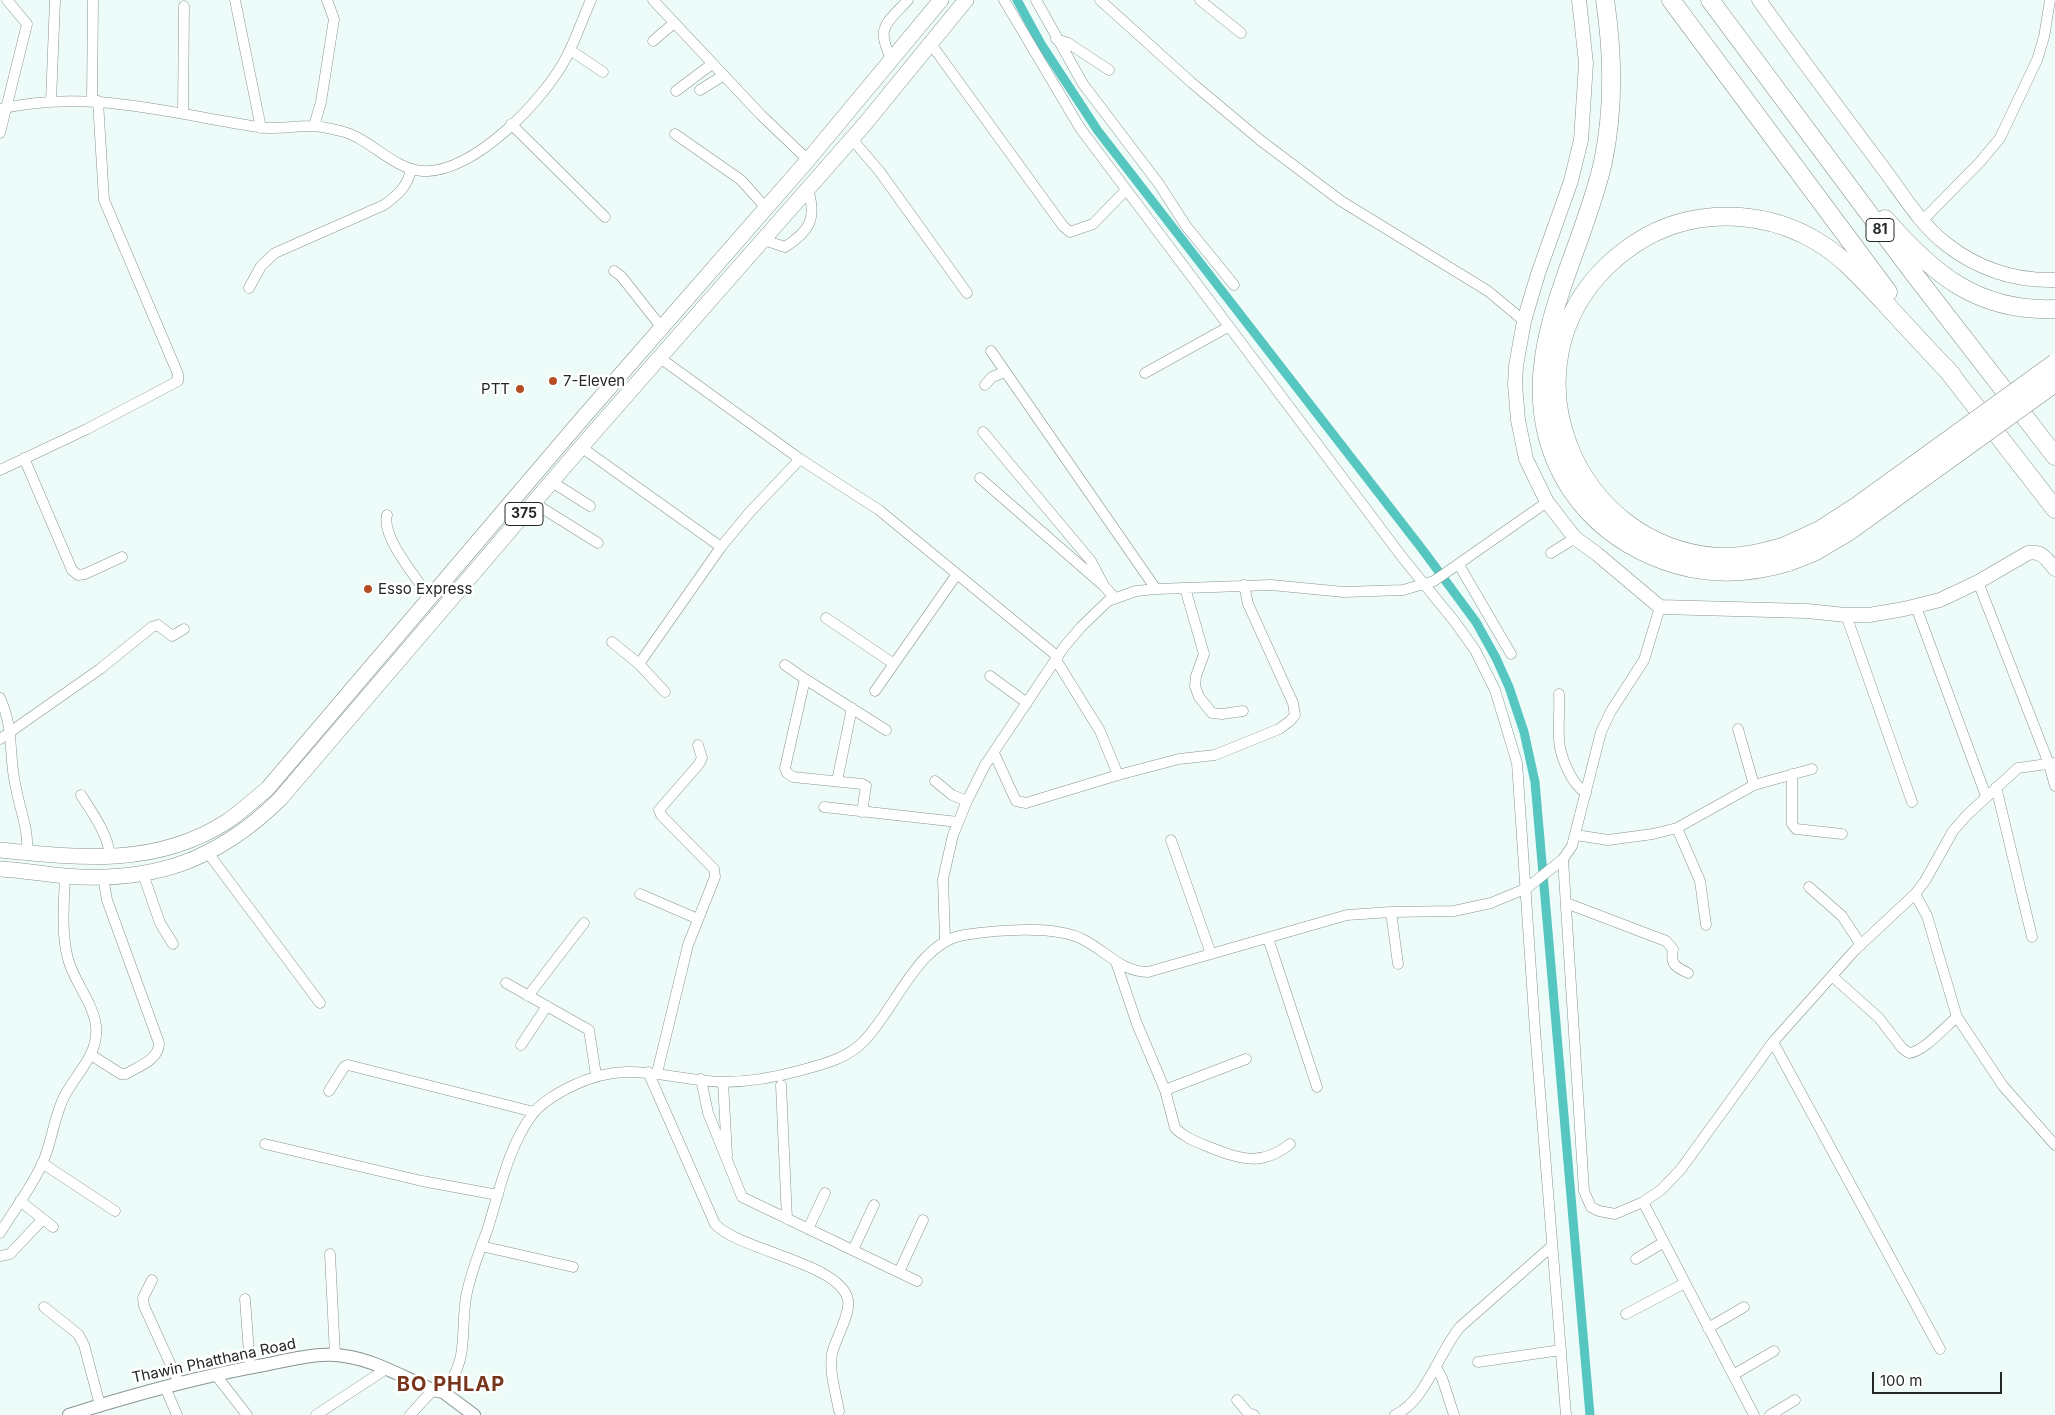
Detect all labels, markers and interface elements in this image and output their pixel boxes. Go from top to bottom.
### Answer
road number: 81 [1866,218,1894,242]
place label: 7-Eleven [563,372,625,390]
marker: 7-Eleven [547,375,559,387]
place label: PTT [481,380,510,398]
marker: PTT [514,383,526,395]
road number: 375 [505,502,543,526]
place label: Esso Express [378,580,472,598]
marker: Esso Express [362,583,374,595]
street label: Thawin Phatthana Road [130,1335,298,1387]
scale bar [1875,1362,2005,1394]
text: 100 m [1880,1371,1922,1390]
district label: BO PHLAP [396,1373,506,1397]

